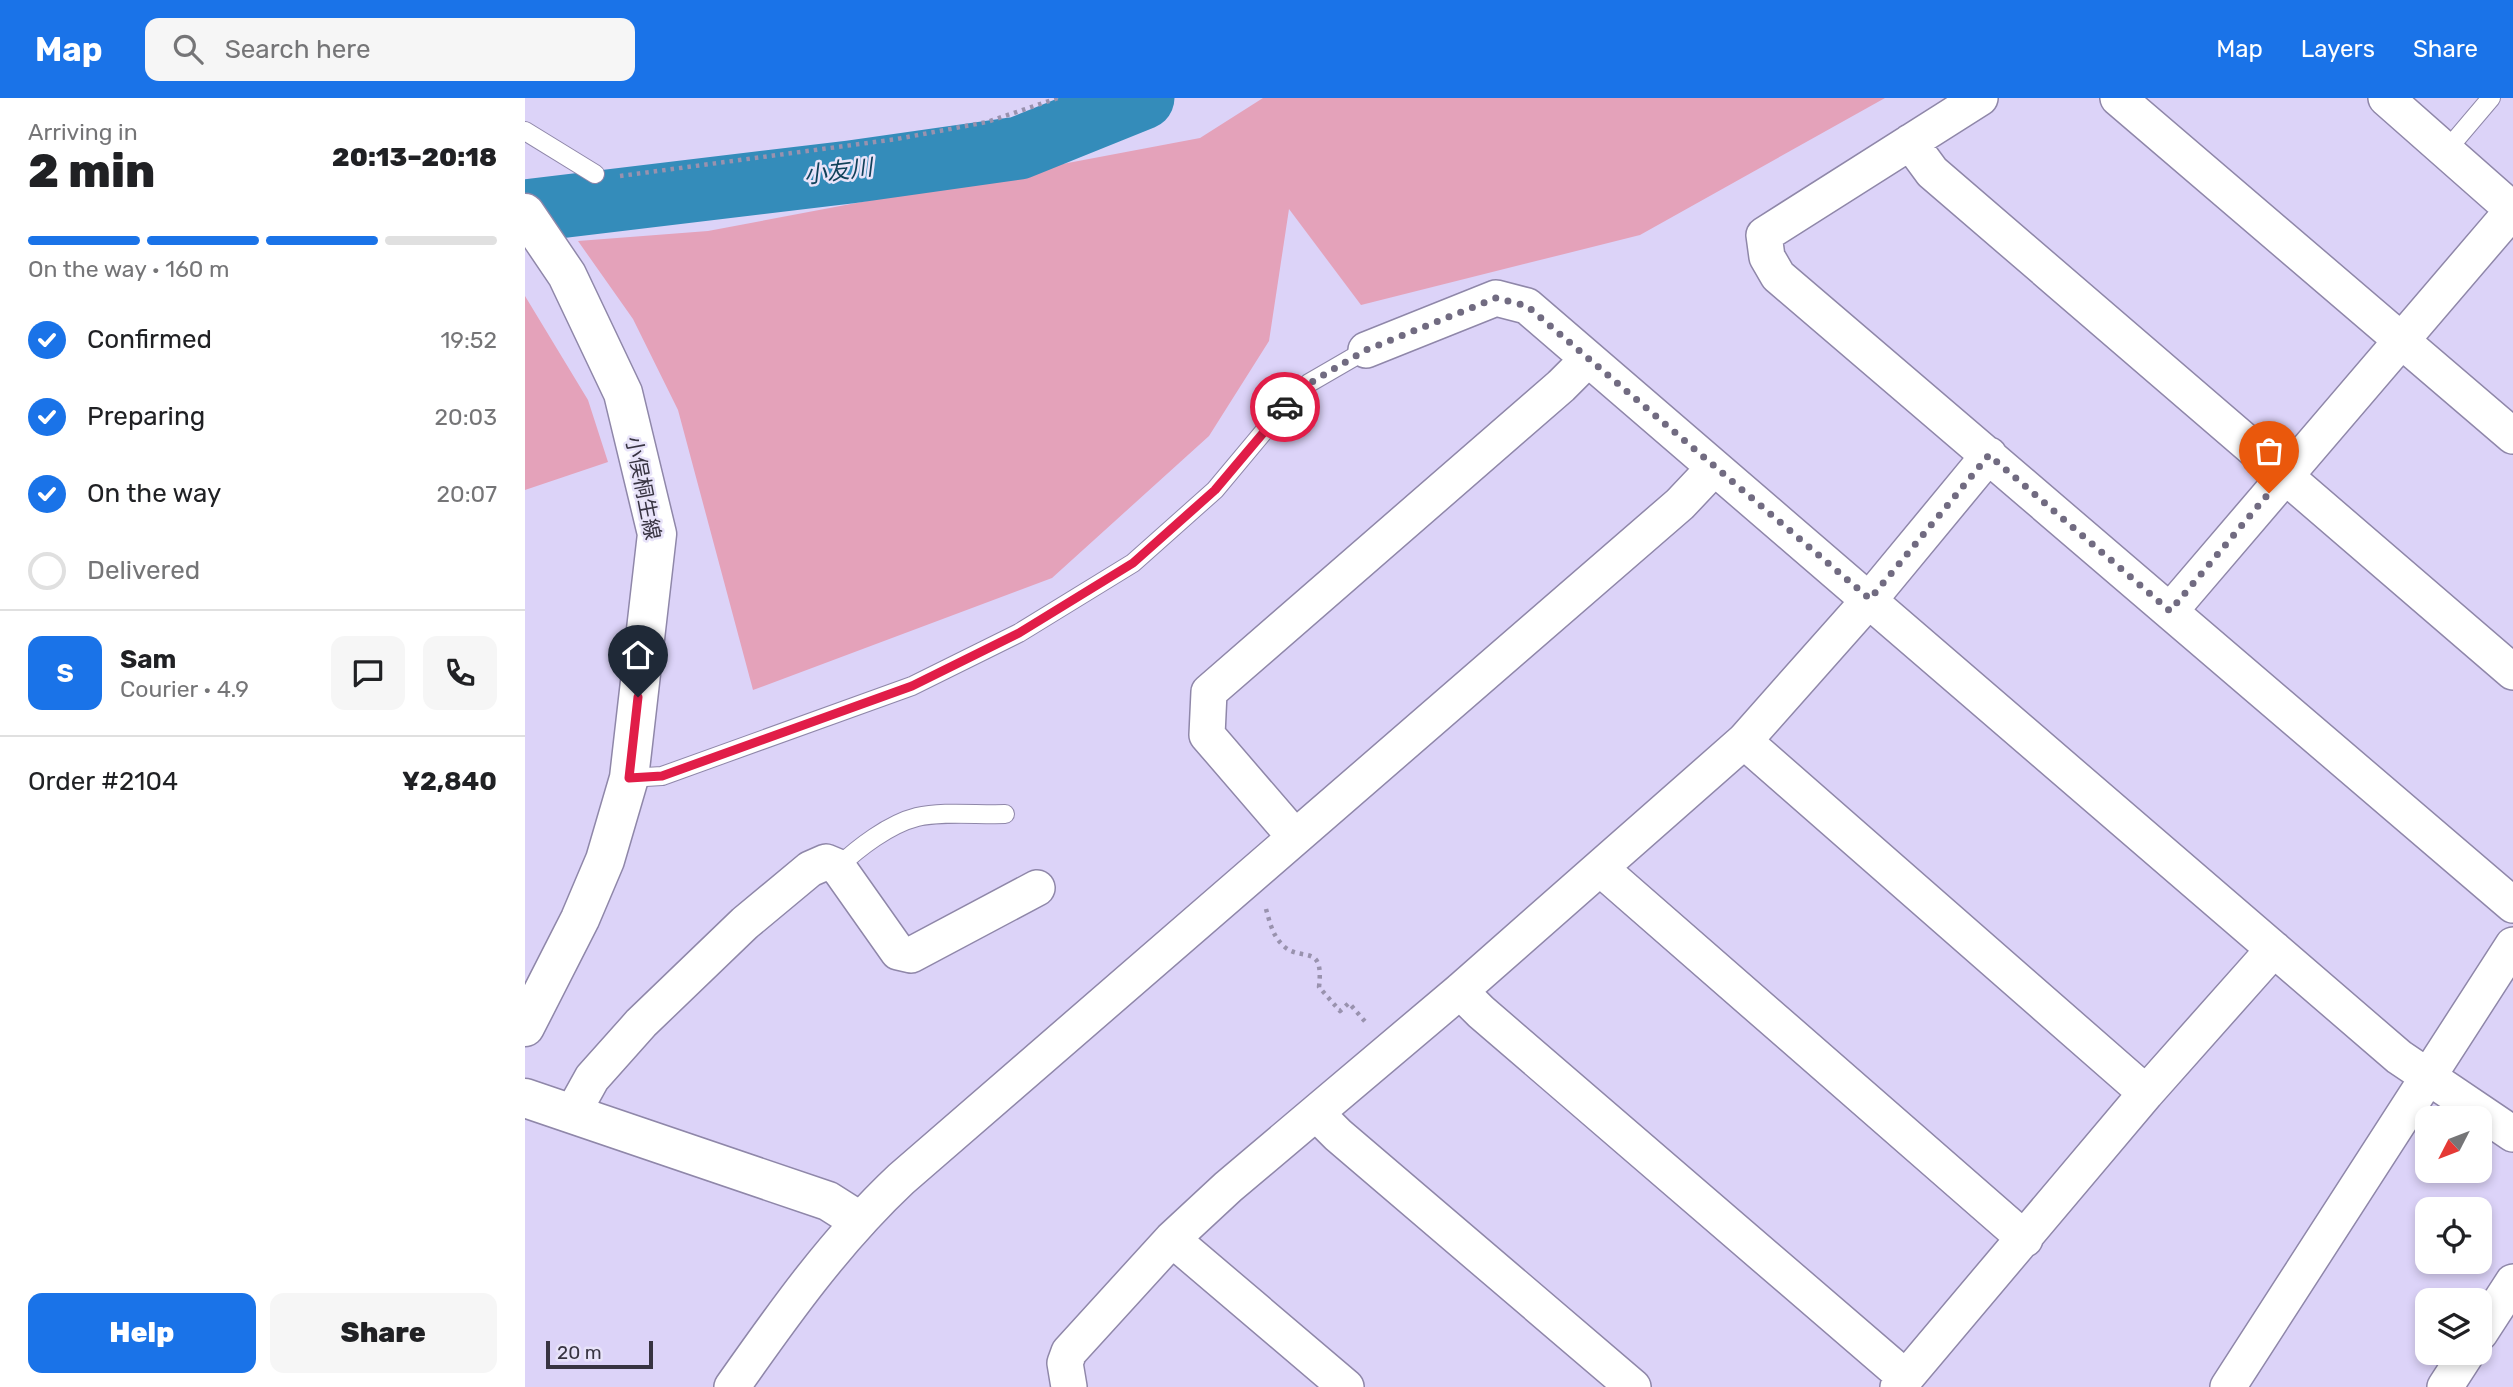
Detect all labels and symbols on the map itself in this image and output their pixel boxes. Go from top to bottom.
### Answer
water label: 小友川 [802,153,877,189]
courier [1250,372,1320,442]
pin [2239,421,2299,493]
street label: 小俣桐生線 [621,434,666,542]
pin [608,625,668,697]
north arrow [2415,1106,2492,1183]
scale bar [546,1338,653,1370]

